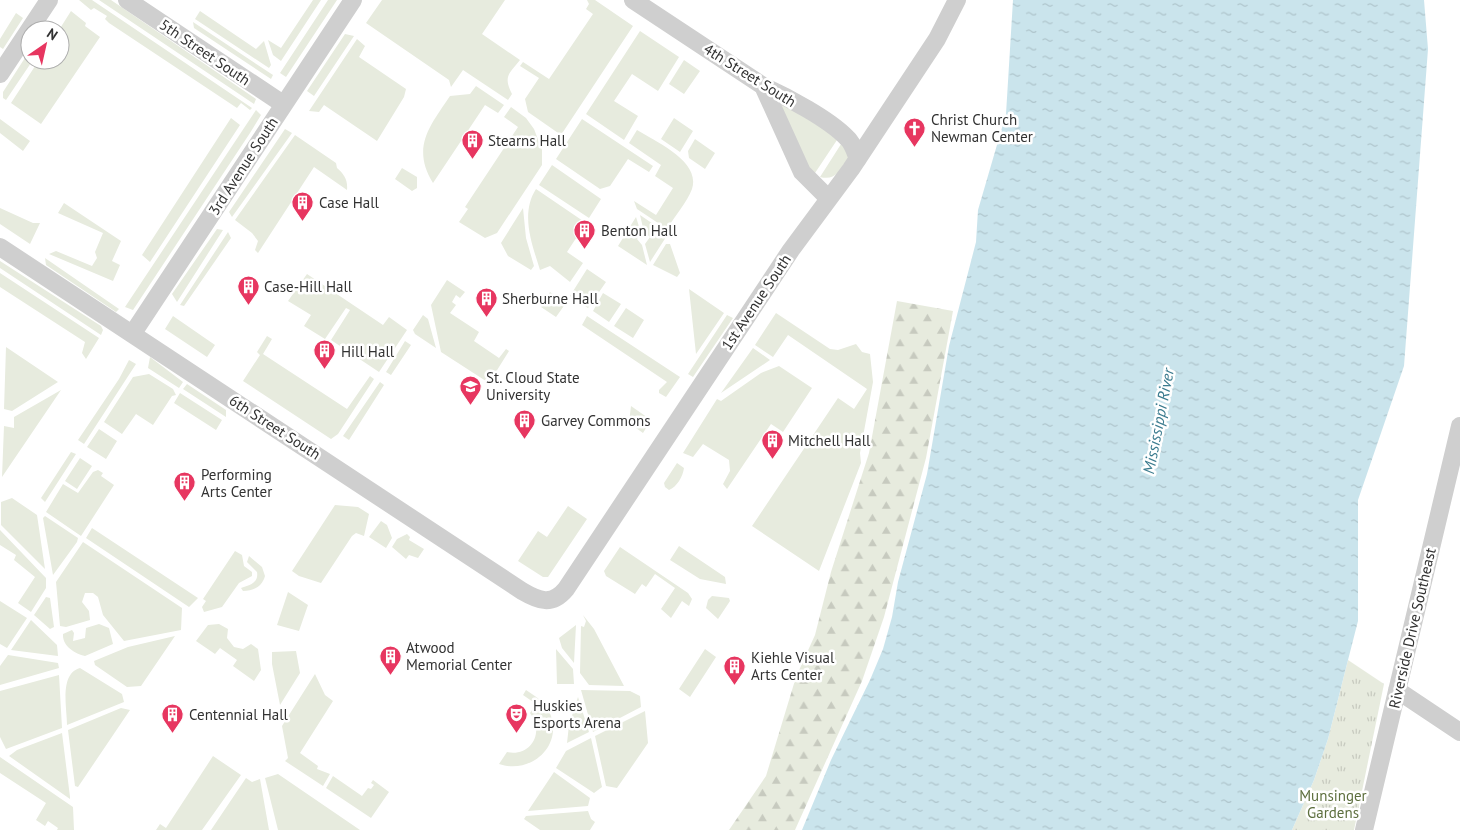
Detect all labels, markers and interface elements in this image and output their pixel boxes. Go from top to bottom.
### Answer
street label: 5th Street South [156,15,254,89]
north arrow [20,20,70,70]
text: N [43,24,61,44]
street label: 4th Street South [700,39,800,111]
place label: Christ Church Newman Center [931,110,1033,146]
street label: 3rd Avenue South [204,113,282,219]
church icon: Christ Church Newman Center [903,116,927,147]
building icon: Stearns Hall [460,128,484,159]
place label: Stearns Hall [488,131,566,150]
building icon: Case Hall [291,190,315,221]
place label: Case Hall [319,193,380,212]
building icon: Benton Hall [573,218,597,249]
place label: Benton Hall [601,221,678,240]
street label: 1st Avenue South [717,251,795,353]
building icon: Case-Hill Hall [236,274,260,305]
place label: Case-Hill Hall [264,277,353,296]
building icon: Sherburne Hall [474,286,498,317]
place label: Sherburne Hall [502,289,599,308]
building icon: Hill Hall [313,339,337,370]
place label: Hill Hall [341,342,395,361]
water label: Mississippi River [1138,365,1178,475]
place label: St. Cloud State University [486,368,580,404]
school or university icon: St. Cloud State University [458,374,482,405]
street label: 6th Street South [226,390,324,464]
building icon: Garvey Commons [513,408,537,439]
place label: Garvey Commons [541,411,651,430]
building icon: Mitchell Hall [760,428,784,459]
place label: Mitchell Hall [788,431,871,450]
place label: Performing Arts Center [201,465,272,501]
building icon: Performing Arts Center [173,471,197,502]
street label: Riverside Drive Southeast [1384,546,1440,710]
place label: Atwood Memorial Center [406,638,512,674]
building icon: Atwood Memorial Center [378,644,402,675]
place label: Kiehle Visual Arts Center [751,648,835,684]
building icon: Kiehle Visual Arts Center [723,654,747,685]
place label: Huskies Esports Arena [533,696,621,732]
building icon: Centennial Hall [161,702,185,733]
theatre icon: Huskies Esports Arena [505,702,529,733]
place label: Centennial Hall [189,705,289,724]
park label: Munsinger Gardens [1299,786,1367,822]

